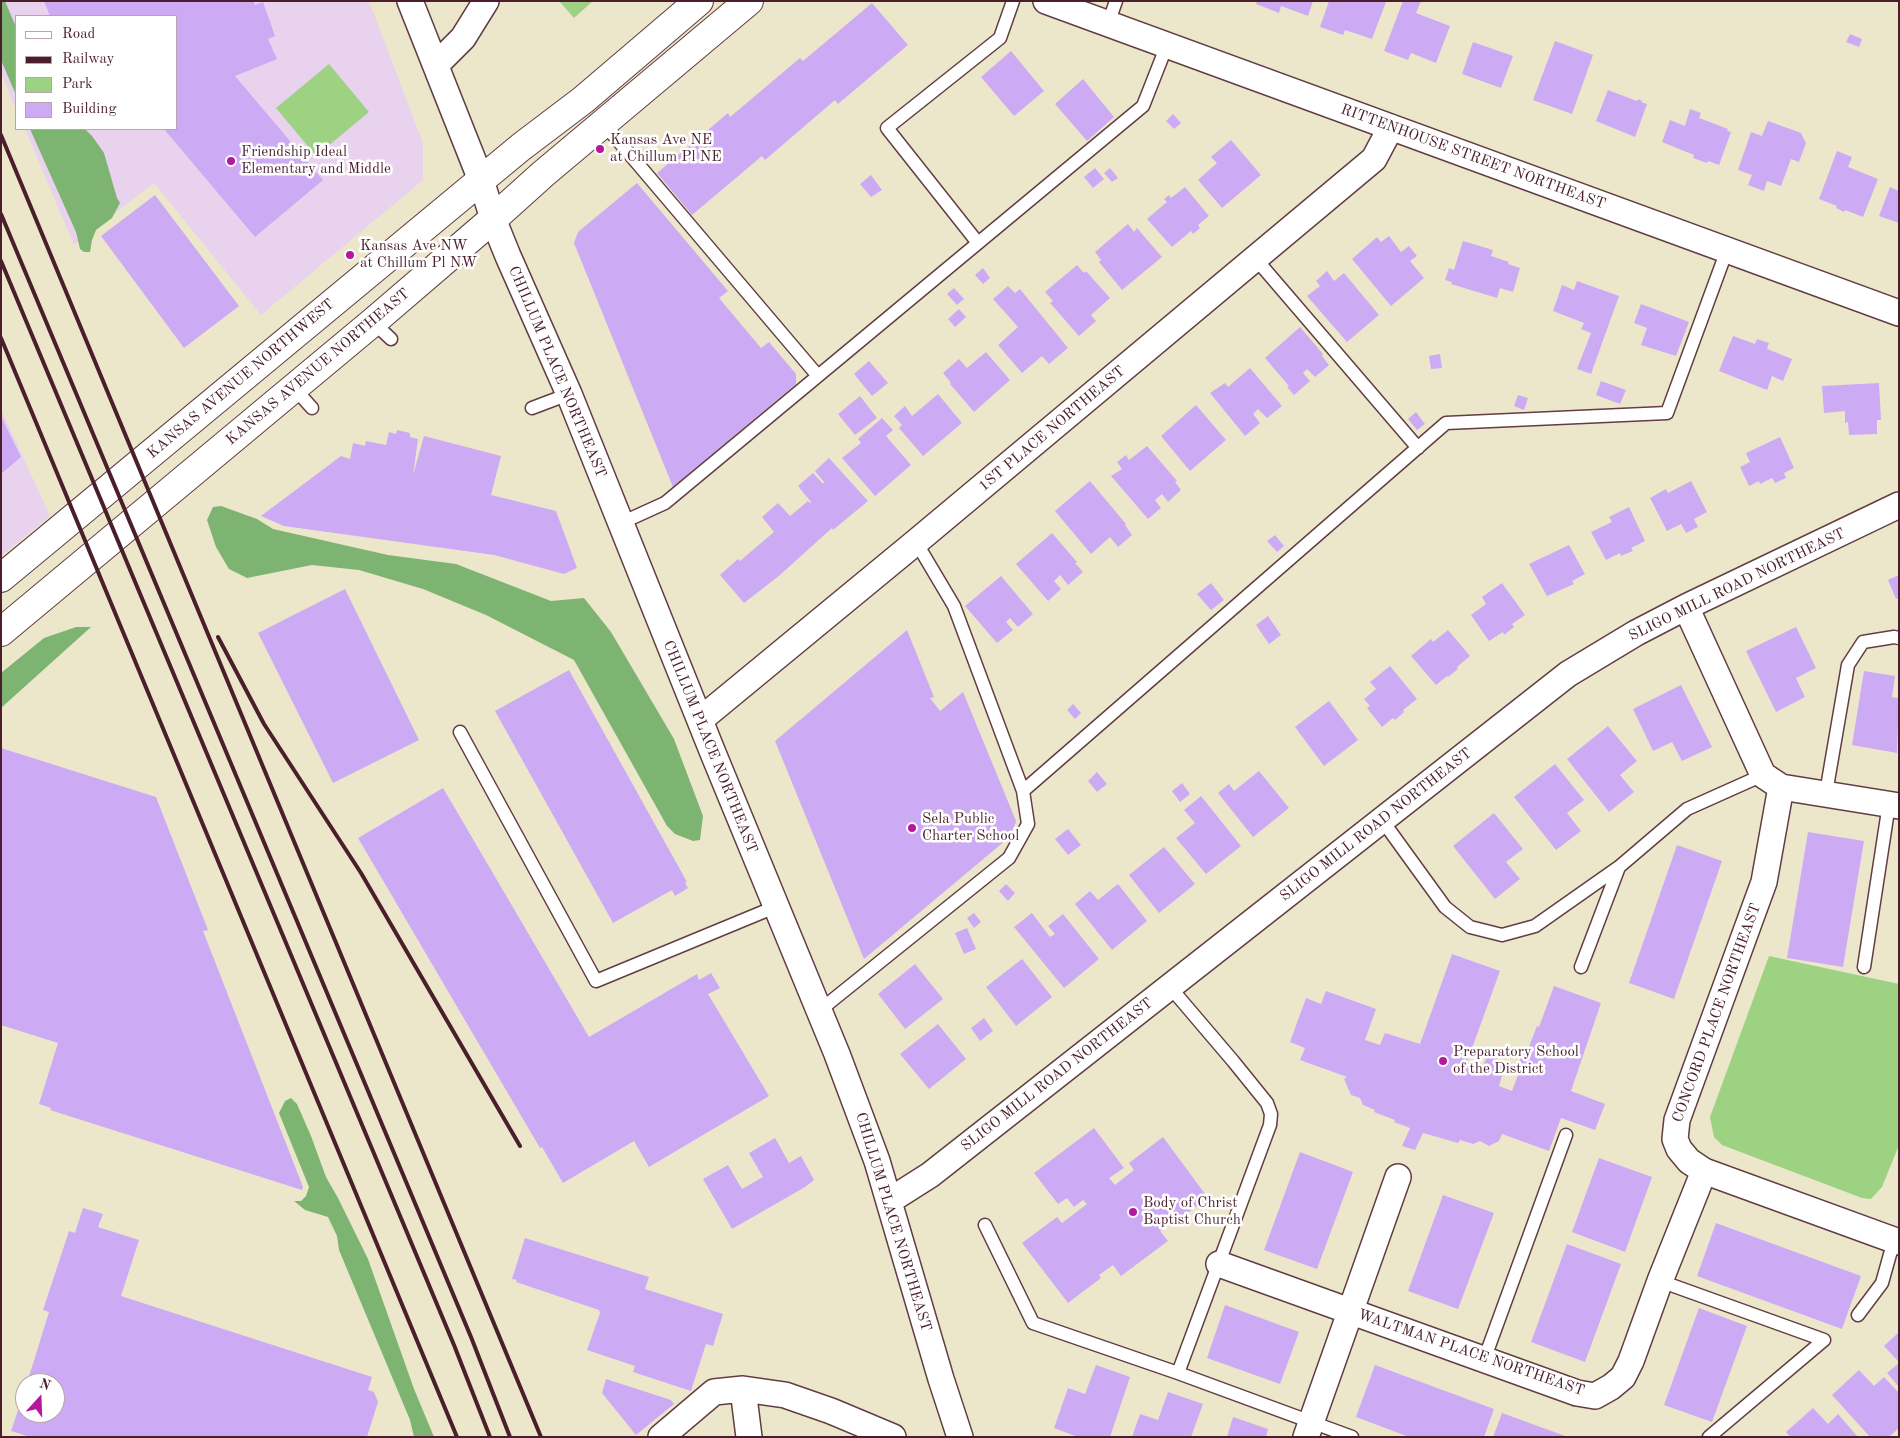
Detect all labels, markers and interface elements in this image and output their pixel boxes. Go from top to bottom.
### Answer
legend [15,15,178,130]
text: Road [62,27,95,42]
text: Railway [62,52,115,67]
text: Park [62,77,93,92]
street label: RITTENHOUSE STREET NORTHEAST [1338,101,1608,213]
text: Building [62,102,117,117]
place label: Kansas Ave NE at Chillum Pl NE [610,131,722,166]
place label: Friendship Ideal Elementary and Middle [241,143,391,178]
marker: Kansas Ave NE at Chillum Pl NE [594,143,606,155]
marker: Friendship Ideal Elementary and Middle [225,155,237,167]
place label: Kansas Ave NW at Chillum Pl NW [360,237,477,272]
marker: Kansas Ave NW at Chillum Pl NW [344,249,356,261]
street label: CHILLUM PLACE NORTHEAST [504,263,610,481]
street label: KANSAS AVENUE NORTHEAST [223,285,413,449]
street label: KANSAS AVENUE NORTHWEST [144,295,338,463]
street label: 1ST PLACE NORTHEAST [975,362,1129,496]
street label: SLIGO MILL ROAD NORTHEAST [1626,525,1848,645]
street label: CHILLUM PLACE NORTHEAST [659,638,761,856]
street label: SLIGO MILL ROAD NORTHEAST [1277,745,1475,905]
place label: Sela Public Charter School [922,810,1019,845]
marker: Sela Public Charter School [906,822,918,834]
street label: CONCORD PLACE NORTHEAST [1669,901,1765,1125]
street label: SLIGO MILL ROAD NORTHEAST [958,995,1156,1155]
place label: Preparatory School of the District [1453,1043,1579,1078]
marker: Preparatory School of the District [1437,1055,1449,1067]
street label: CHILLUM PLACE NORTHEAST [851,1110,935,1334]
place label: Body of Christ Baptist Church [1143,1194,1241,1229]
marker: Body of Christ Baptist Church [1127,1206,1139,1218]
street label: WALTMAN PLACE NORTHEAST [1355,1306,1587,1400]
north arrow [15,1373,65,1423]
text: N [37,1376,52,1393]

